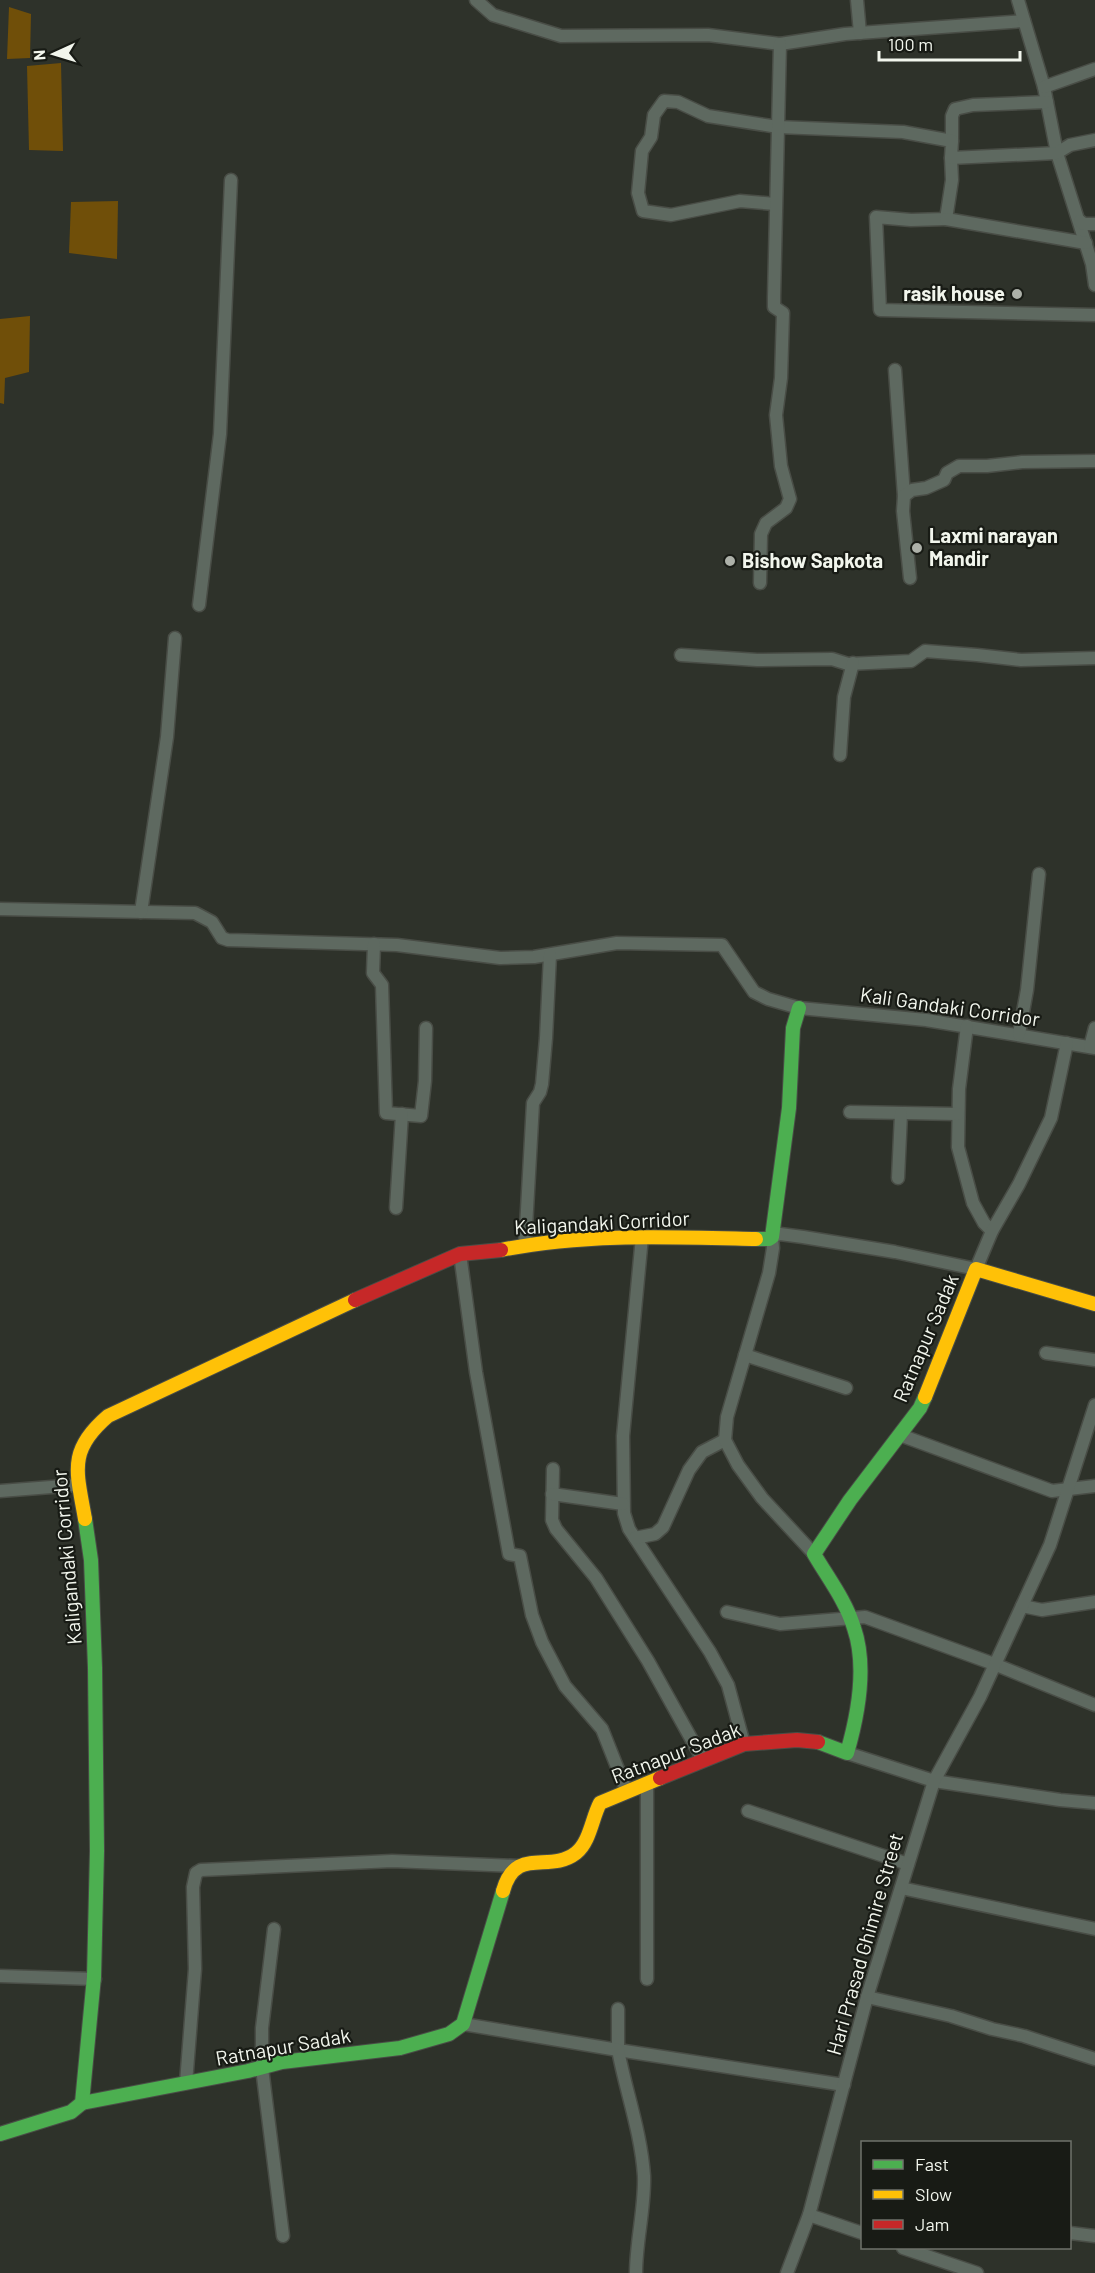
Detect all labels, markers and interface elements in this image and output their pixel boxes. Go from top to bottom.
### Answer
north arrow [24,24,84,84]
scale bar [879,24,1020,62]
text: 100 m [888,33,933,55]
text: N [29,49,48,61]
place label: rasik house [903,281,1005,305]
marker: rasik house [1010,287,1024,301]
place label: Laxmi narayan Mandir [929,523,1058,570]
marker: Laxmi narayan Mandir [910,541,924,555]
place label: Bishow Sapkota [742,548,883,572]
marker: Bishow Sapkota [723,554,737,568]
street label: Kali Gandaki Corridor [859,982,1042,1031]
street label: Kaligandaki Corridor [514,1205,690,1239]
street label: Ratnapur Sadak [887,1270,963,1405]
street label: Kaligandaki Corridor [46,1469,86,1646]
street label: Ratnapur Sadak [608,1716,744,1788]
street label: Hari Prasad Ghimire Street [821,1830,907,2058]
street label: Ratnapur Sadak [213,2022,352,2070]
legend [861,2141,1071,2249]
text: Fast [915,2153,949,2175]
text: Slow [915,2183,952,2205]
text: Jam [915,2213,949,2235]

